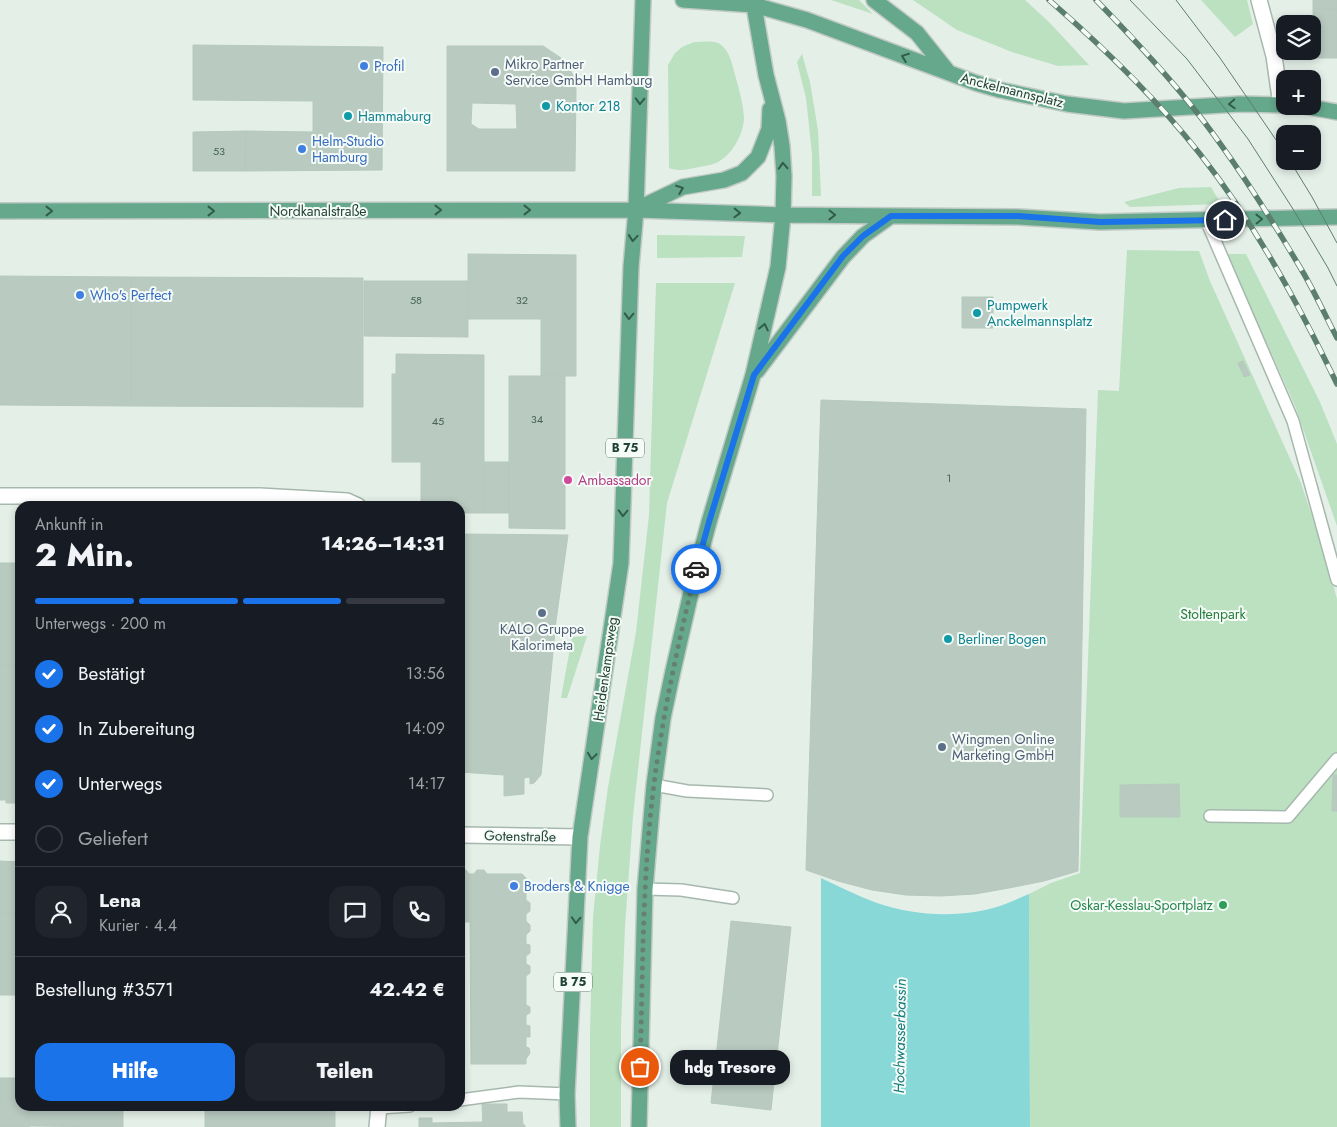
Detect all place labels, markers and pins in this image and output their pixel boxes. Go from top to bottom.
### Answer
place label: Mikro Partner Service GmbH Hamburg [505,54,653,90]
place label: Profil [374,56,405,76]
marker: Profil [358,60,370,72]
marker: Mikro Partner Service GmbH Hamburg [489,66,501,78]
place label: Kontor 218 [556,96,620,116]
marker: Kontor 218 [540,100,552,112]
place label: Hammaburg [358,106,431,126]
marker: Hammaburg [342,110,354,122]
place label: Helm-Studio Hamburg [312,131,384,167]
marker: Helm-Studio Hamburg [296,143,308,155]
pin [1204,199,1246,241]
place label: Who's Perfect [90,285,172,305]
marker: Who's Perfect [74,289,86,301]
place label: Pumpwerk Anckelmannsplatz [987,295,1093,331]
marker: Pumpwerk Anckelmannsplatz [971,307,983,319]
place label: Ambassador [578,470,652,490]
marker: Ambassador [562,474,574,486]
marker: KALO Gruppe Kalorimeta [536,607,548,619]
place label: KALO Gruppe Kalorimeta [500,619,584,655]
place label: Berliner Bogen [958,629,1046,649]
marker: Berliner Bogen [942,633,954,645]
place label: Wingmen Online Marketing GmbH [952,729,1054,765]
marker: Wingmen Online Marketing GmbH [936,741,948,753]
place label: Broders & Knigge [524,876,630,896]
marker: Broders & Knigge [508,880,520,892]
place label: Oskar-Kesslau-Sportplatz [1070,895,1214,915]
marker: Oskar-Kesslau-Sportplatz [1217,899,1229,911]
pin [619,1046,661,1088]
callout: hdg Tresore [670,1050,790,1084]

